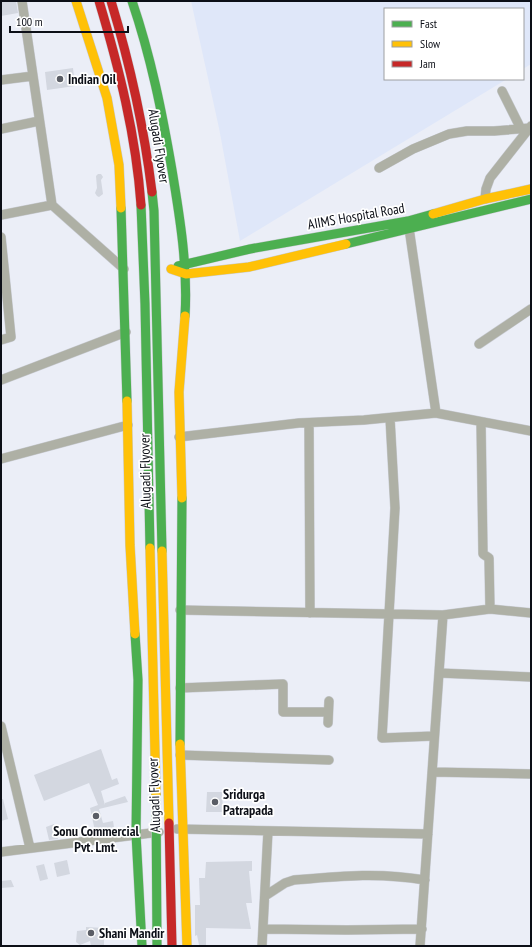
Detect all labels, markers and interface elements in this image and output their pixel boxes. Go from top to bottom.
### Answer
scale bar [10,8,128,34]
legend [384,8,524,80]
text: 100 m [16,14,43,29]
text: Fast [420,16,438,31]
text: Slow [420,36,441,51]
text: Jam [419,56,436,71]
place label: Indian Oil [68,70,117,88]
marker: Indian Oil [55,74,65,84]
street label: Alugadi Flyover [144,108,174,185]
street label: AIIMS Hospital Road [306,199,406,233]
street label: Alugadi Flyover [135,433,155,509]
street label: Alugadi Flyover [144,757,164,833]
place label: Sridurga Patrapada [223,785,273,819]
marker: Sridurga Patrapada [210,797,220,807]
marker: Sonu Commercial Pvt. Lmt. [91,811,101,821]
place label: Sonu Commercial Pvt. Lmt. [53,822,139,856]
place label: Shani Mandir [99,924,165,942]
marker: Shani Mandir [86,928,96,938]

